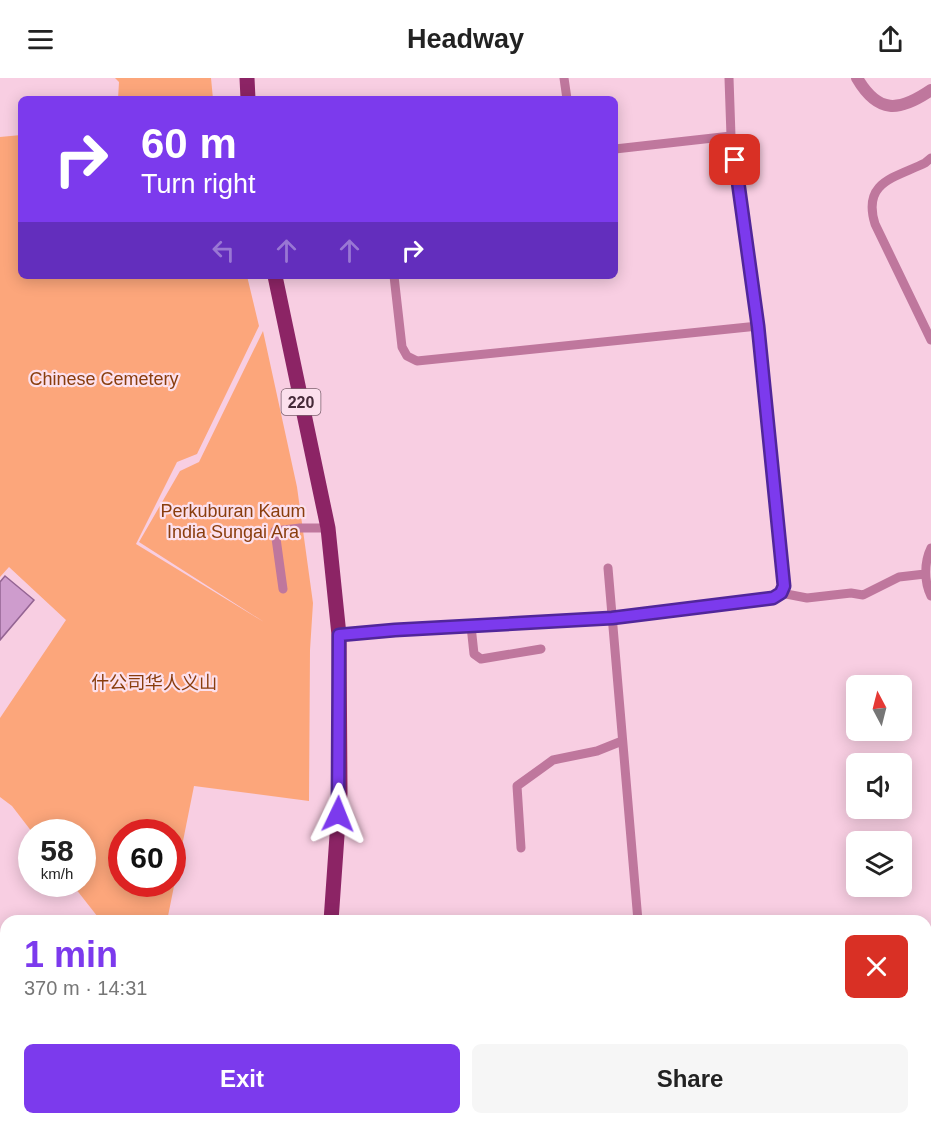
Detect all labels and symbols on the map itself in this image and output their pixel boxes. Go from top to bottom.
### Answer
pin [709,134,760,185]
park label: Chinese Cemetery [29,369,179,389]
road number: 220 [282,389,320,415]
park label: Perkuburan Kaum India Sungai Ara [160,501,306,542]
park label: 什公司华人义山 [91,673,217,693]
north arrow [846,675,912,741]
position arrow [306,782,370,846]
speed limit sign: 60 [108,819,186,897]

